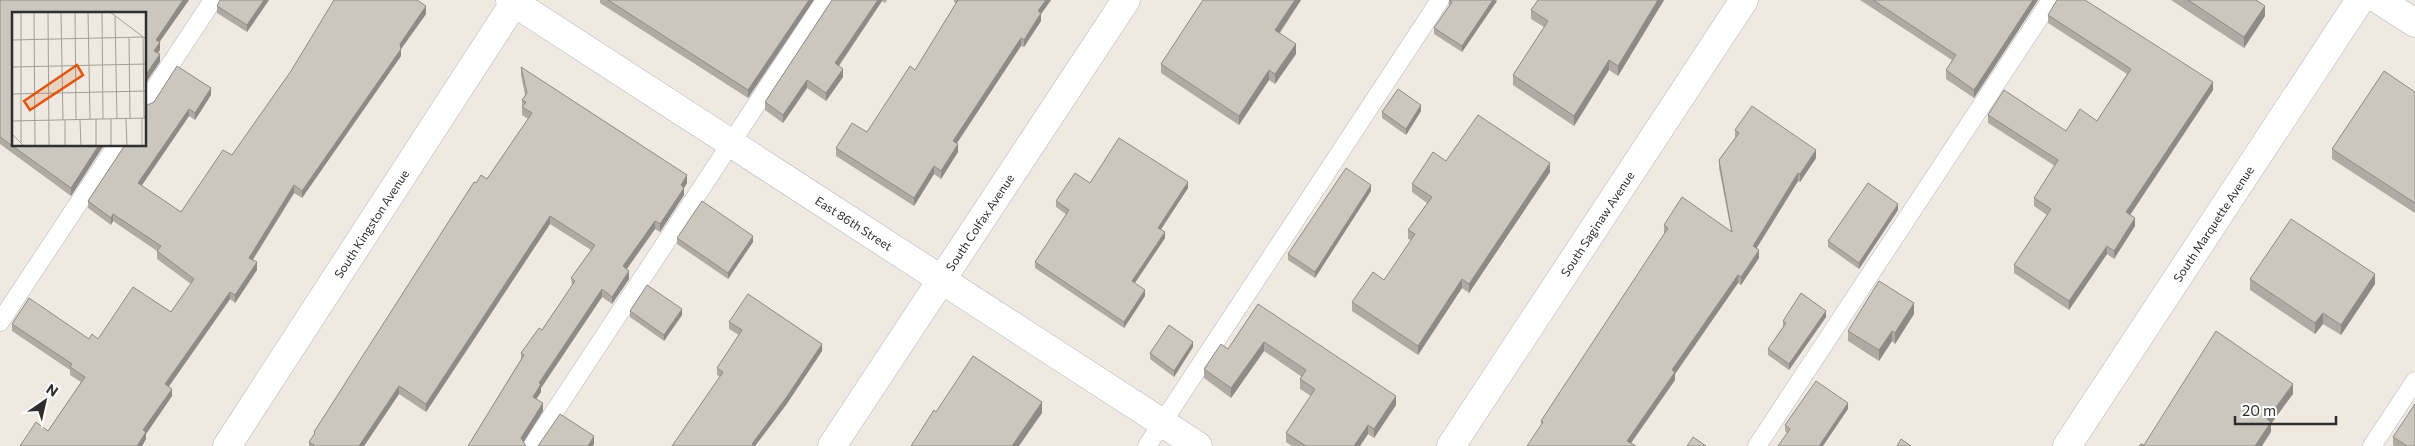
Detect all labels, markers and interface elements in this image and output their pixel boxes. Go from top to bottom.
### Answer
inset map [12,12,146,146]
street label: South Marquette Avenue [2170,163,2256,284]
street label: South Kingston Avenue [331,167,411,280]
street label: South Saginaw Avenue [1557,168,1637,279]
street label: South Colfax Avenue [943,171,1016,273]
street label: East 86th Street [813,193,895,253]
north arrow [20,376,70,426]
text: N [43,380,62,400]
scale bar [2235,394,2336,426]
text: 20 m [2242,401,2276,419]

